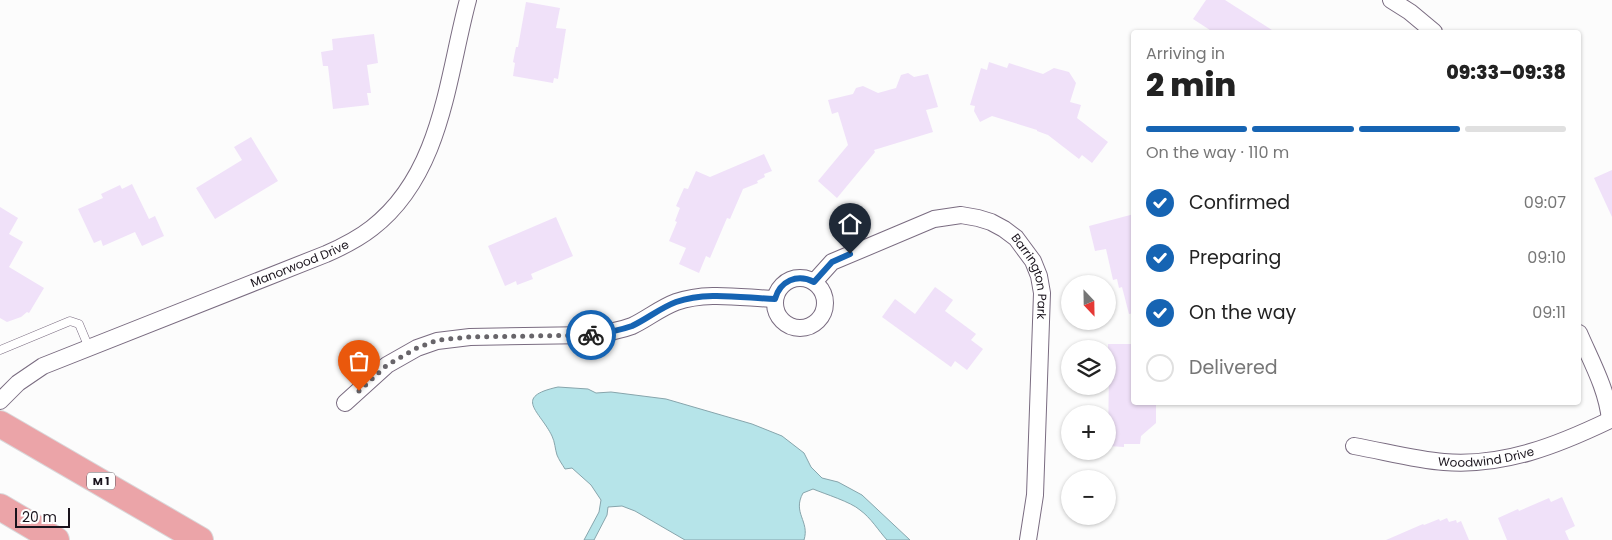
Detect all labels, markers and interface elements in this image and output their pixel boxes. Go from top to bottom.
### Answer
text: Arriving in [1146,42,1225,65]
text: 09:33–09:38 [1446,59,1566,86]
text: 2 min [1146,62,1236,107]
text: On the way · 110 m [1146,141,1289,164]
icon: check [1146,189,1174,217]
text: Confirmed [1189,189,1290,216]
text: 09:07 [1524,191,1566,214]
pin [829,203,871,254]
icon: home [836,210,864,238]
street label: Barrington Park [1007,230,1051,321]
street label: Manorwood Drive [248,235,352,291]
icon: check [1146,244,1174,272]
text: Preparing [1189,244,1281,271]
text: 09:10 [1527,246,1566,269]
north arrow [1061,275,1116,330]
map controls [1061,275,1116,525]
icon: check [1146,299,1174,327]
text: On the way [1189,299,1296,326]
text: 09:11 [1532,301,1566,324]
courier [566,310,616,360]
icon: bike [577,321,605,349]
pin [338,340,380,391]
button: layers [1061,340,1116,395]
icon: bag [345,347,373,375]
text: Delivered [1189,354,1278,381]
button: + [1061,405,1116,460]
street label: Woodwind Drive [1437,442,1536,471]
button: − [1061,470,1116,525]
road number: M 1 [87,472,115,490]
scale bar [15,505,70,528]
text: 20 m [22,507,57,527]

